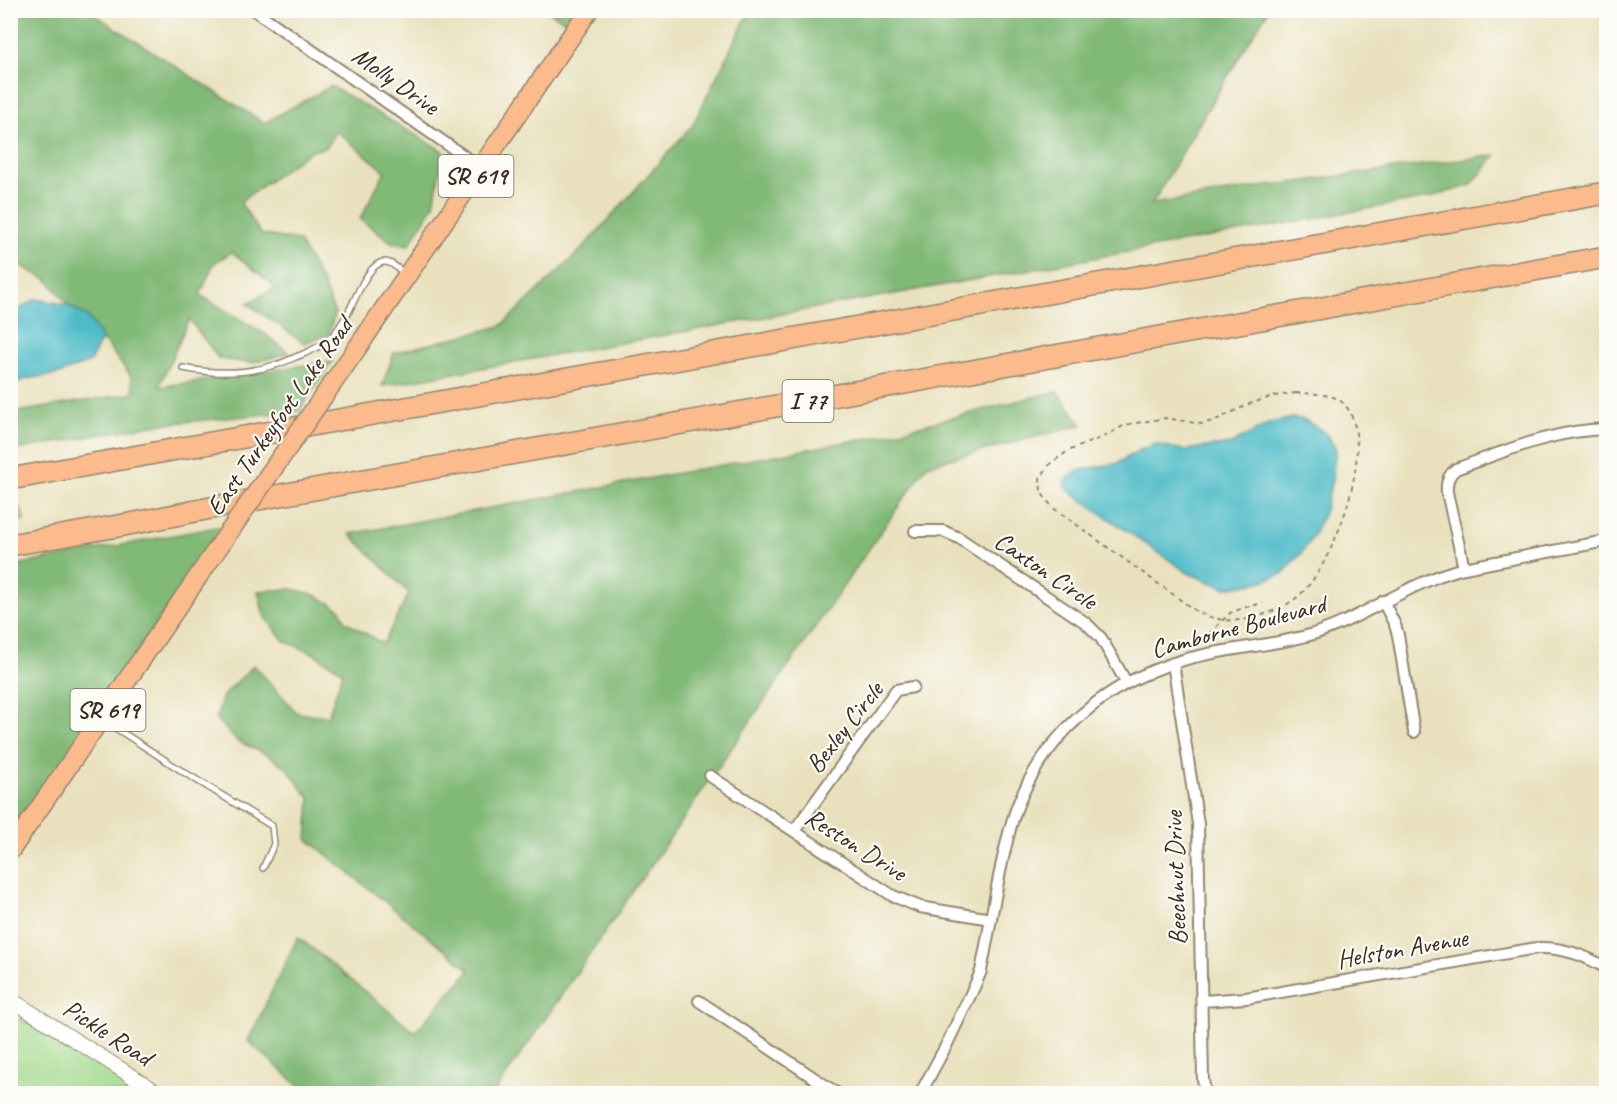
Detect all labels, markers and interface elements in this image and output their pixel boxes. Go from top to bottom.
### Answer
street label: Molly Drive [346,39,447,123]
road number: SR 619 [438,155,514,197]
street label: East Turkeyfoot Lake Road [199,308,362,522]
road number: I 77 [782,380,834,422]
street label: Caxton Circle [988,524,1105,618]
street label: Camborne Boulevard [1147,586,1333,666]
street label: Bexley Circle [798,673,892,780]
road number: SR 619 [70,689,146,731]
street label: Reston Drive [799,800,915,890]
street label: Beechnut Drive [1157,809,1194,946]
street label: Helston Avenue [1334,920,1472,976]
street label: Pickle Road [57,991,162,1075]

